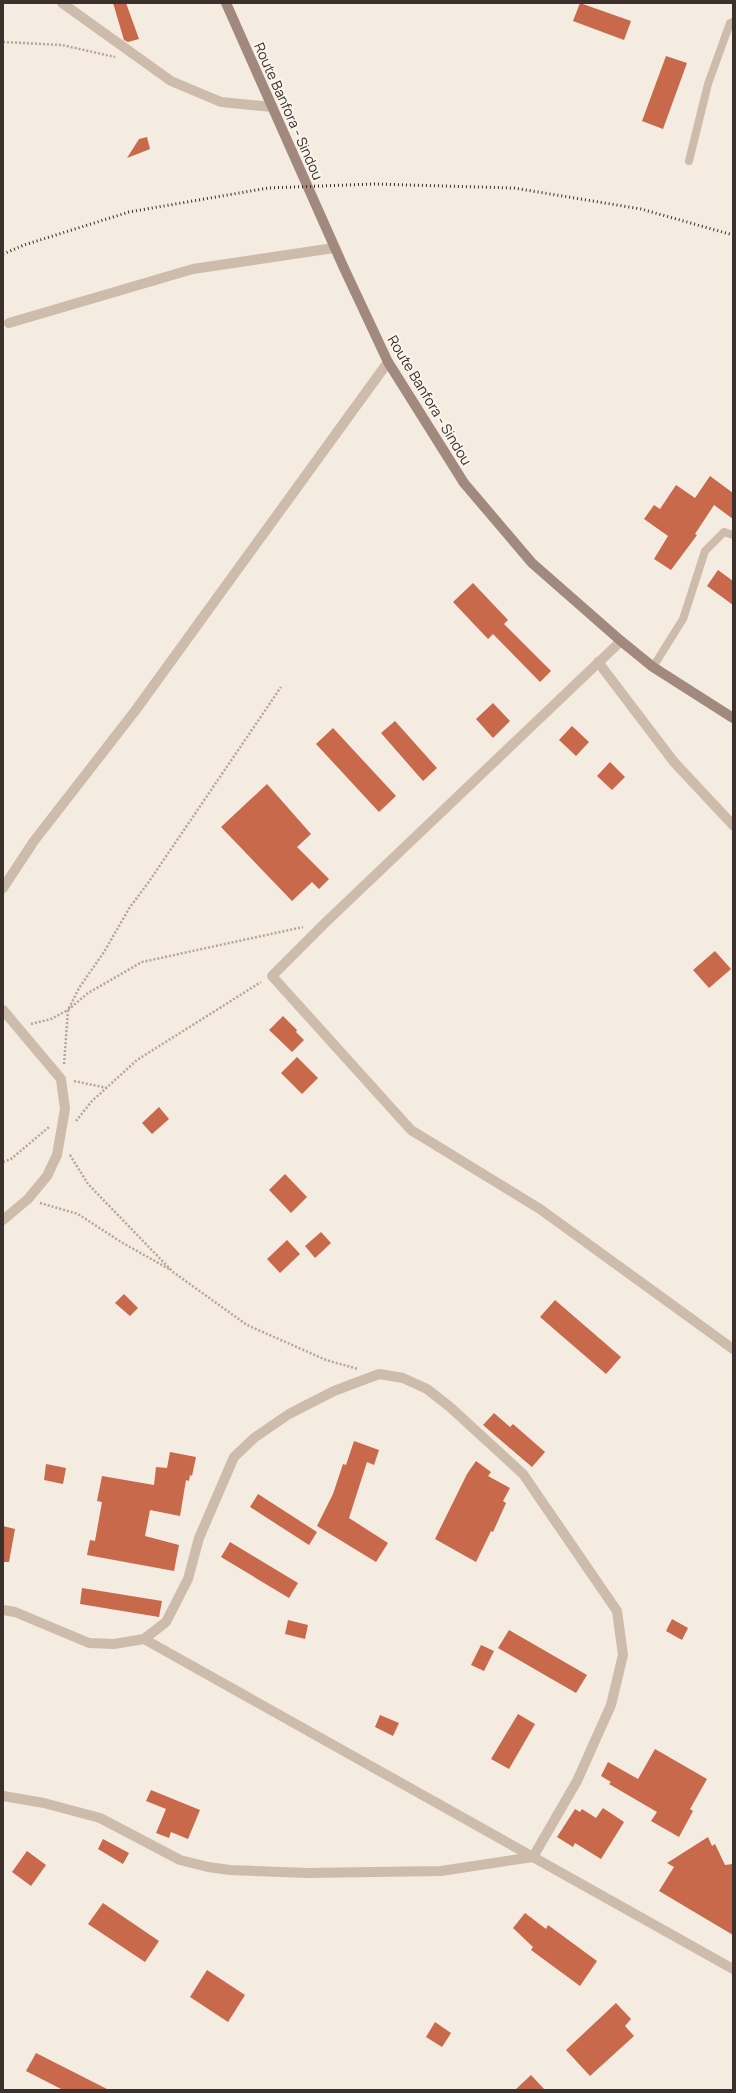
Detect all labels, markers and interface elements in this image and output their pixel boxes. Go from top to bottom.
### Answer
street label: Route Banfora - Sindou [250,39,328,183]
street label: Route Banfora - Sindou [384,331,476,469]

